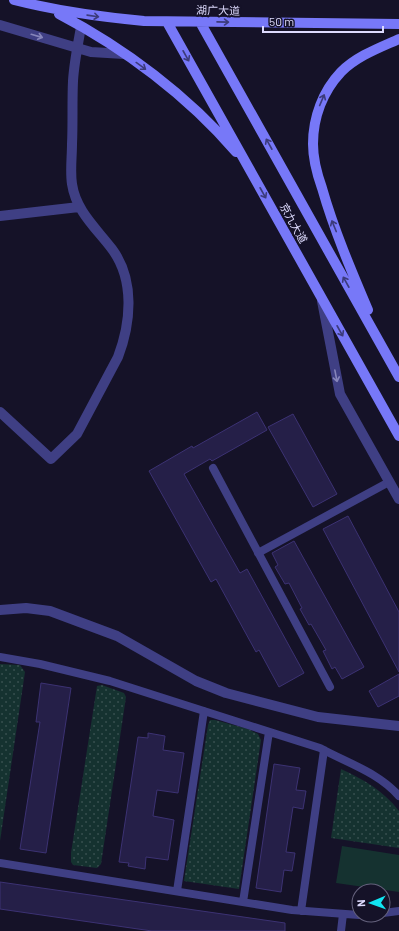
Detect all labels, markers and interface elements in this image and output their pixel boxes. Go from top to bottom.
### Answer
street label: 湖广大道 [196,3,240,17]
scale bar [263,8,383,34]
one-way arrow [86,12,99,20]
text: 50 m [269,14,294,28]
one-way arrow [216,18,229,26]
one-way arrow [31,33,44,40]
one-way arrow [183,50,191,62]
one-way arrow [135,62,146,70]
one-way arrow [319,95,327,107]
one-way arrow [264,138,272,150]
one-way arrow [260,187,268,199]
street label: 京九大道 [278,201,310,245]
one-way arrow [329,221,337,233]
one-way arrow [341,276,349,288]
one-way arrow [337,325,345,337]
one-way arrow [333,370,341,383]
north arrow [351,883,391,923]
text: N [354,899,367,907]

